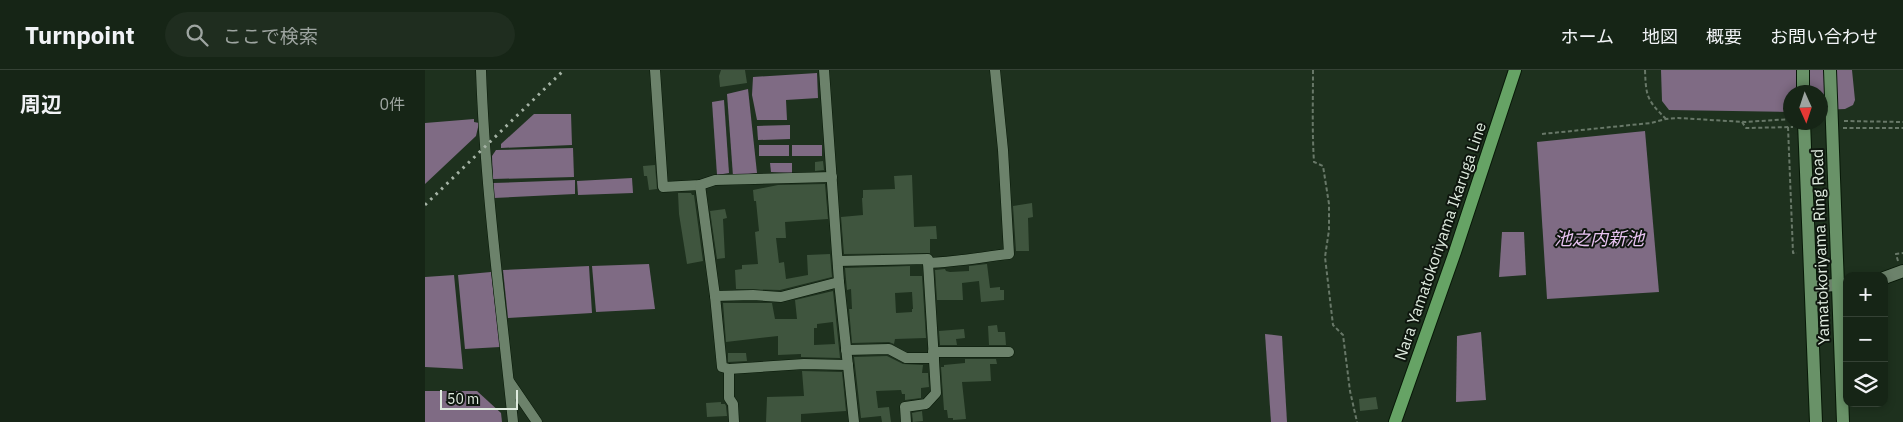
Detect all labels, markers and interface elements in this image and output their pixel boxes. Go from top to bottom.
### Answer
search box [165,12,515,57]
text: Turnpoint [25,19,135,51]
icon: search [183,21,211,49]
text: ここで検索 [223,24,318,48]
text: ホーム [1561,25,1614,48]
text: 地図 [1642,25,1678,48]
text: 概要 [1706,25,1742,48]
text: お問い合わせ [1770,25,1878,48]
north arrow [1783,85,1828,130]
text: 周辺 [20,90,62,118]
text: 0件 [379,94,405,114]
street label: Nara Yamatokoriyama Ikaruga Line [1390,119,1490,363]
street label: Yamatokoriyama Ring Road [1807,149,1833,345]
water label: 池之内新池 [1554,227,1646,250]
map controls [1843,272,1888,407]
button: + [1843,272,1888,317]
button: − [1843,317,1888,362]
button: layers [1843,362,1888,407]
scale bar [440,387,517,410]
text: 50 m [447,390,479,408]

